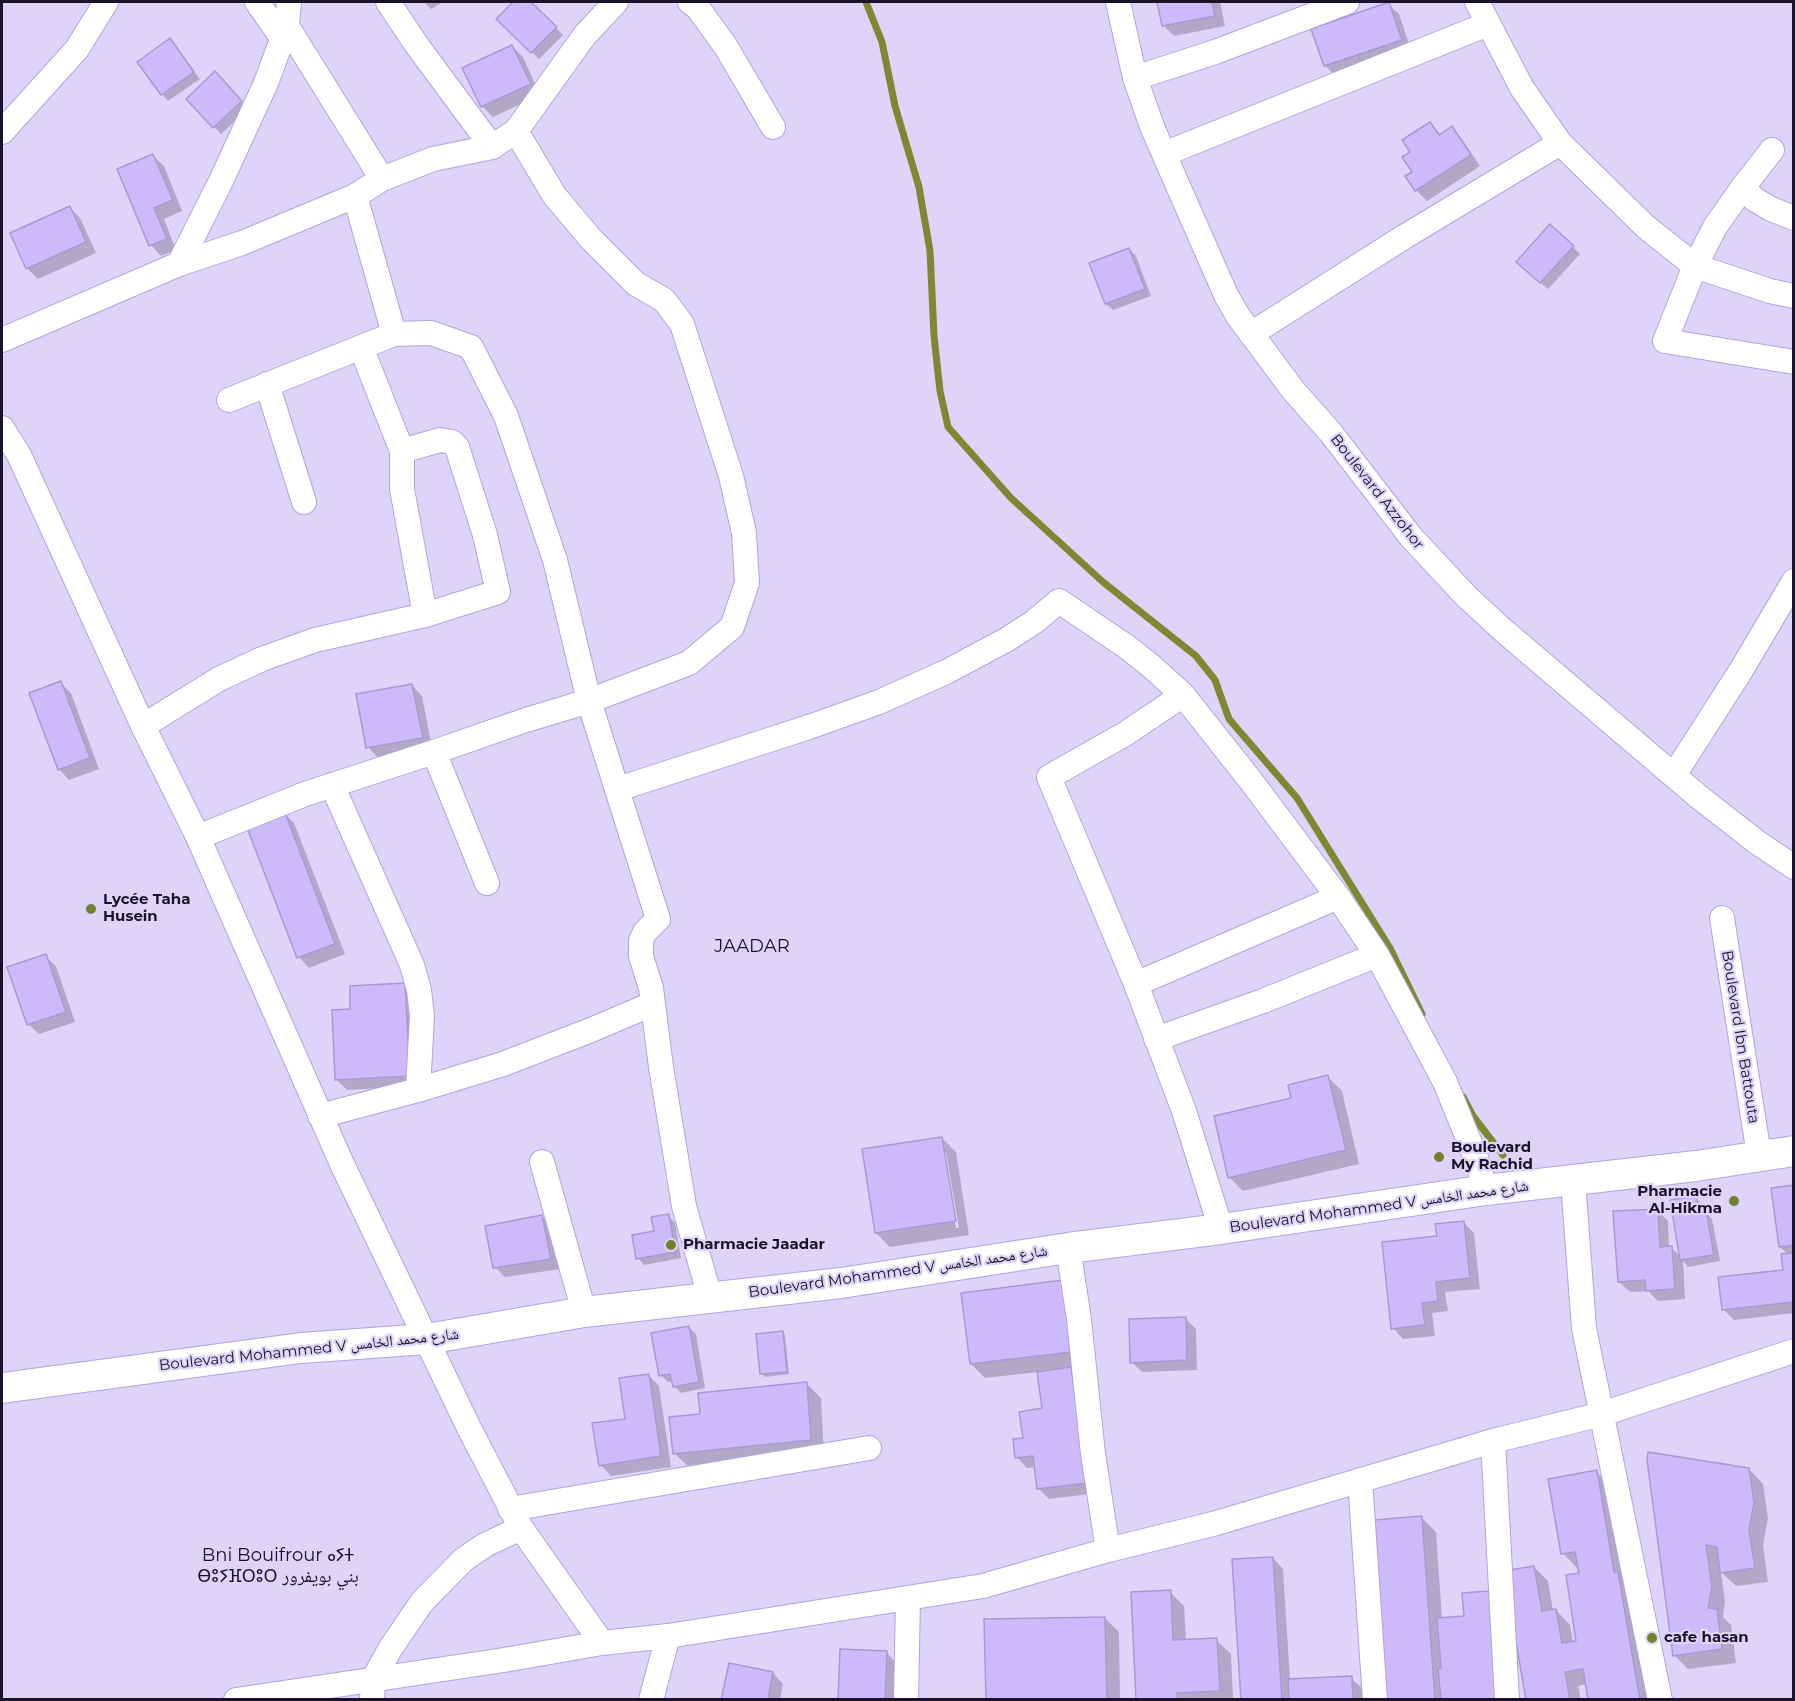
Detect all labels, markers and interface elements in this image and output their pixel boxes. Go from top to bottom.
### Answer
street label: Boulevard Azzohor [1326,431,1428,553]
place label: Lycée Taha Husein [103,891,190,926]
marker: Lycée Taha Husein [84,902,98,916]
district label: JAADAR [710,936,794,958]
street label: Boulevard Ibn Battouta [1717,949,1763,1125]
place label: Boulevard My Rachid [1451,1139,1533,1174]
marker: Boulevard My Rachid [1432,1150,1446,1164]
street label: Boulevard Mohammed V شارع محمد الخامس [1228,1177,1530,1237]
place label: Pharmacie Al-Hikma [1637,1183,1722,1218]
marker: Pharmacie Al-Hikma [1727,1194,1741,1208]
place label: Pharmacie Jaadar [683,1236,825,1254]
marker: Pharmacie Jaadar [664,1238,678,1252]
street label: Boulevard Mohammed V شارع محمد الخامس [747,1242,1049,1302]
street label: Boulevard Mohammed V شارع محمد الخامس [158,1325,460,1375]
district label: Bni Bouifrour ⴰⵢⵜ ⴱⵓⵢⴼⵔⵓⵔ بني بويفرور [197,1545,359,1588]
place label: cafe hasan [1664,1629,1749,1647]
marker: cafe hasan [1645,1631,1659,1645]

